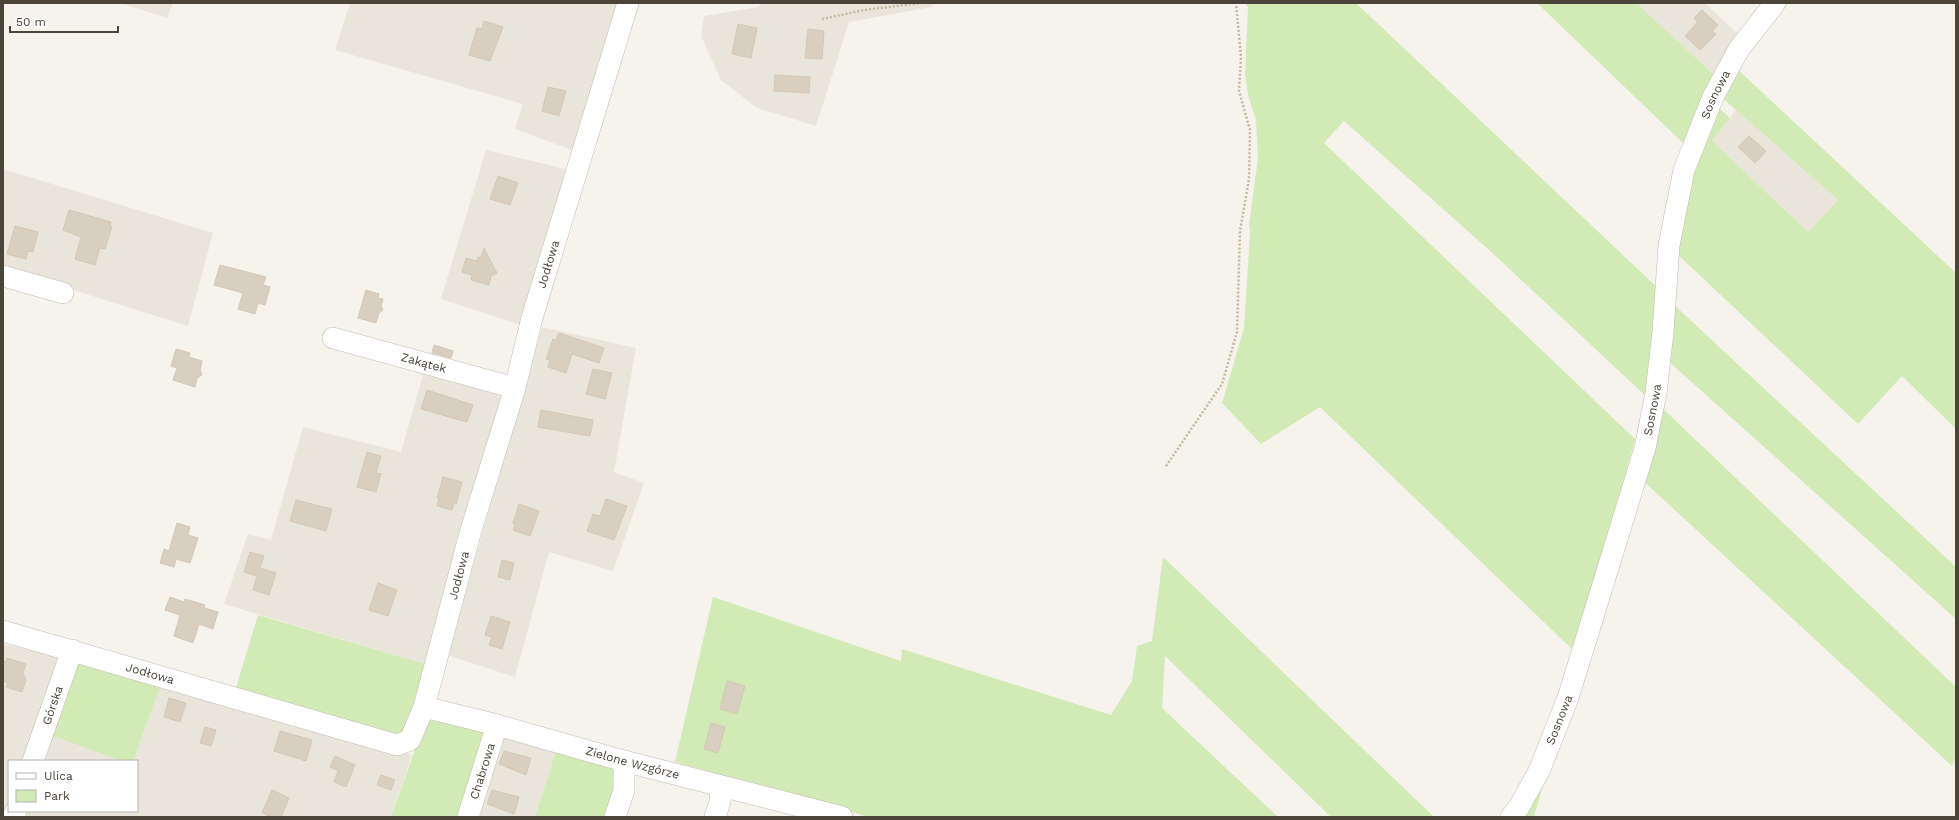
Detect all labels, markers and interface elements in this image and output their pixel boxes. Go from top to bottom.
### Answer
scale bar [10,8,118,34]
text: 50 m [16,15,46,29]
street label: Sosnowa [1698,68,1733,121]
street label: Jodłowa [534,238,562,290]
street label: Zakątek [399,350,448,376]
street label: Sosnowa [1641,383,1664,437]
street label: Jodłowa [446,550,472,601]
street label: Jodłowa [124,660,176,687]
street label: Górska [39,684,66,727]
street label: Sosnowa [1543,693,1576,747]
street label: Chabrowa [467,741,498,801]
street label: Zielone Wzgórze [584,744,681,782]
legend [8,760,138,812]
text: Ulica [44,769,73,783]
text: Park [44,789,70,803]

